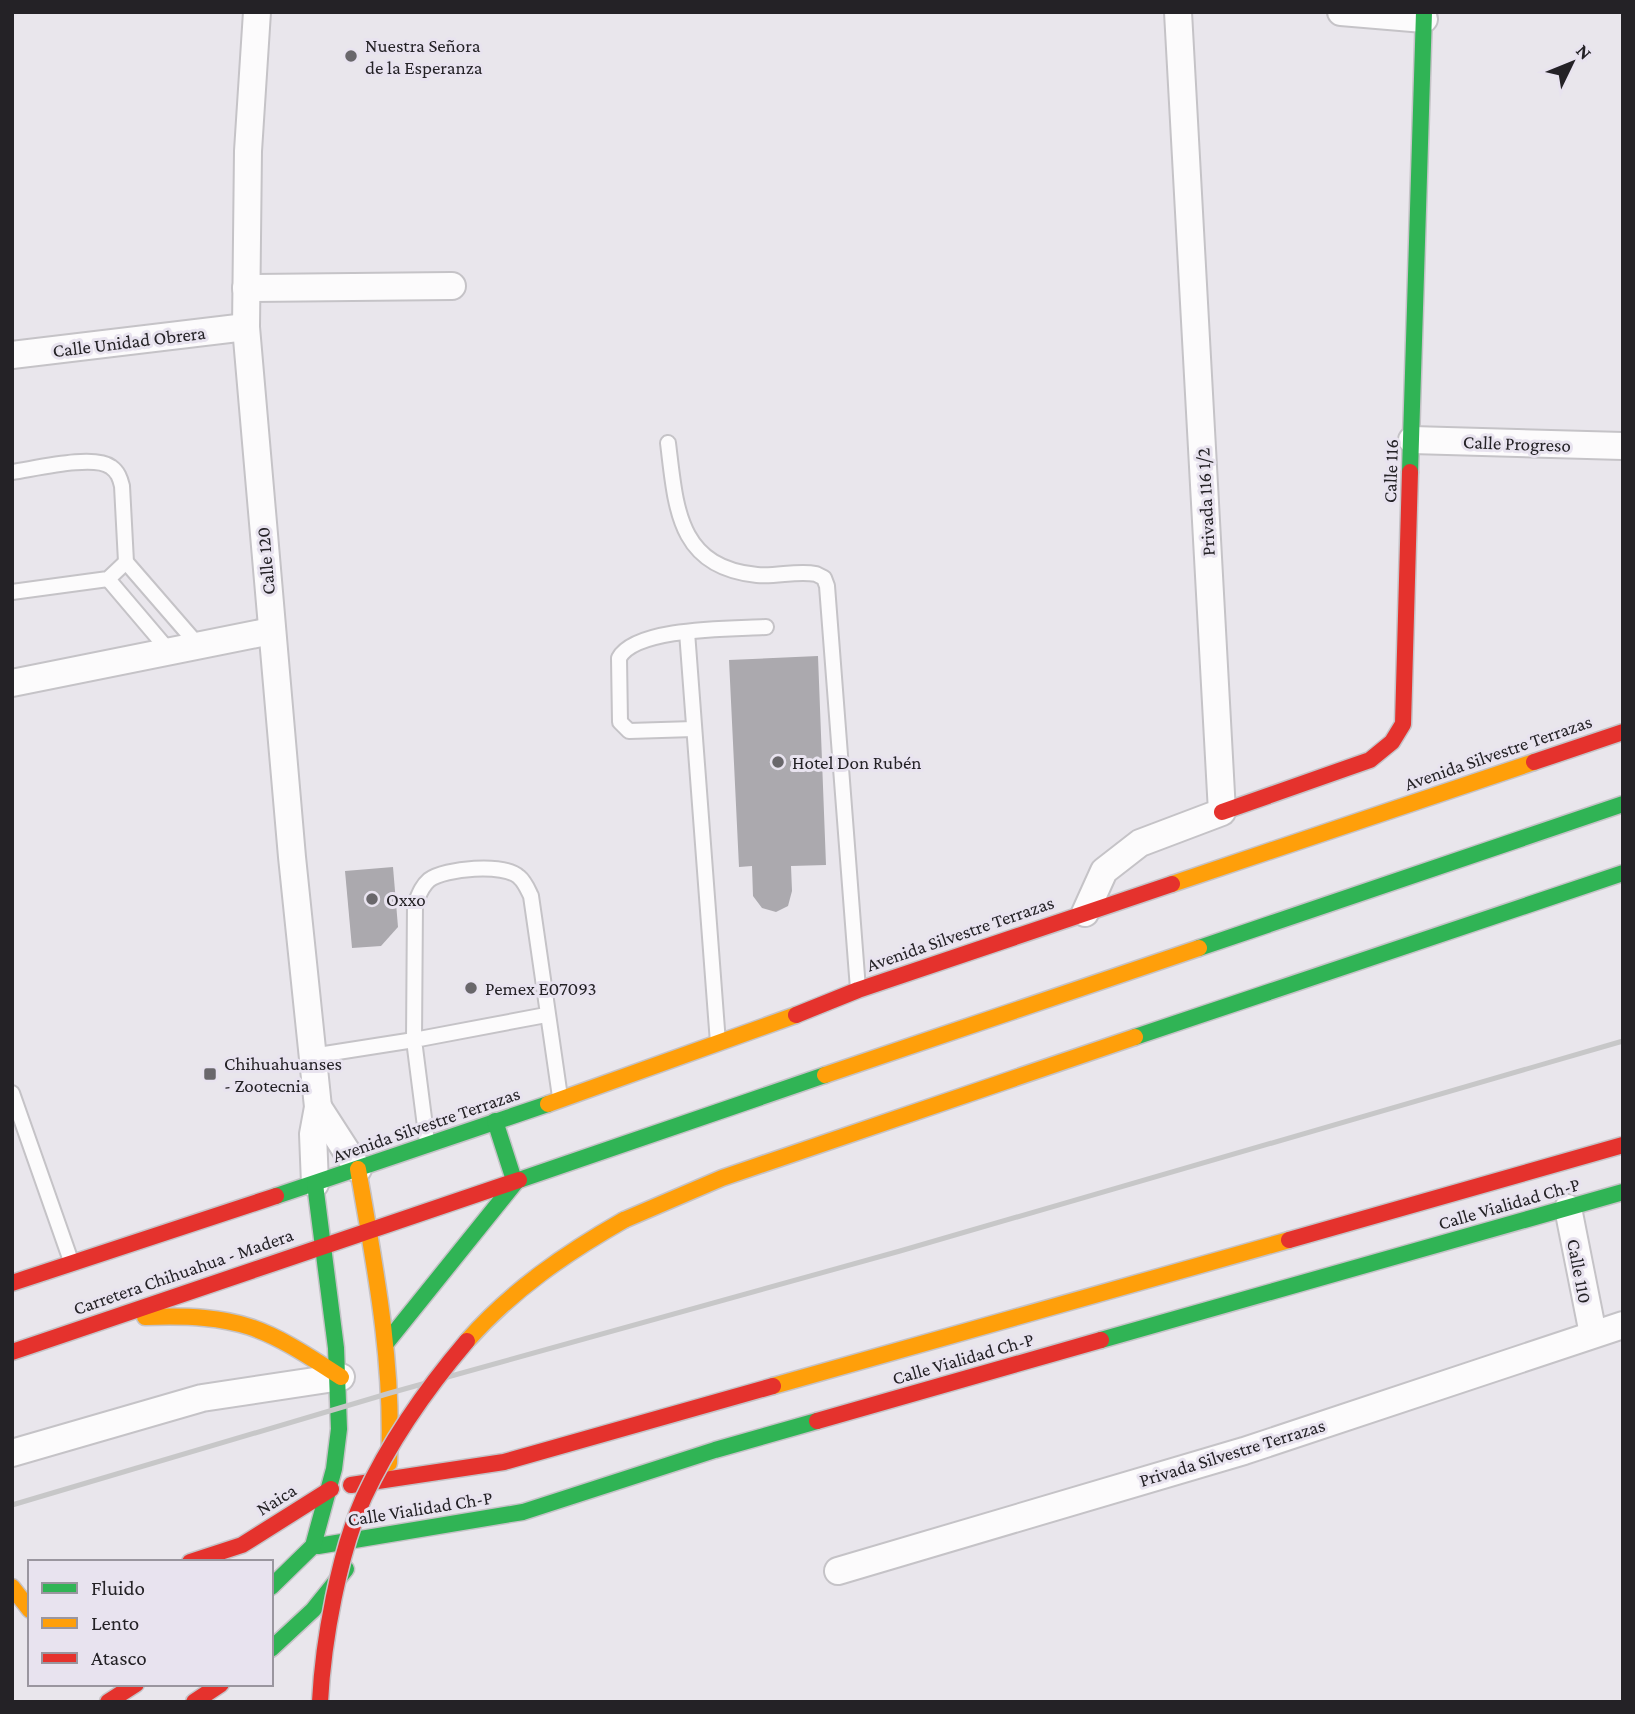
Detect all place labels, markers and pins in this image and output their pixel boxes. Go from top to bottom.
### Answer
place label: Nuestra Señora de la Esperanza [365,35,483,78]
marker: Nuestra Señora de la Esperanza [343,48,359,64]
place label: Hotel Don Rubén [792,752,922,773]
marker: Hotel Don Rubén [770,754,786,770]
place label: Oxxo [386,889,426,910]
marker: Oxxo [364,891,380,907]
place label: Pemex E07093 [485,978,597,999]
marker: Pemex E07093 [463,980,479,996]
place label: Chihuahuanses - Zootecnia [224,1053,342,1096]
marker: Chihuahuanses - Zootecnia [202,1066,218,1082]

